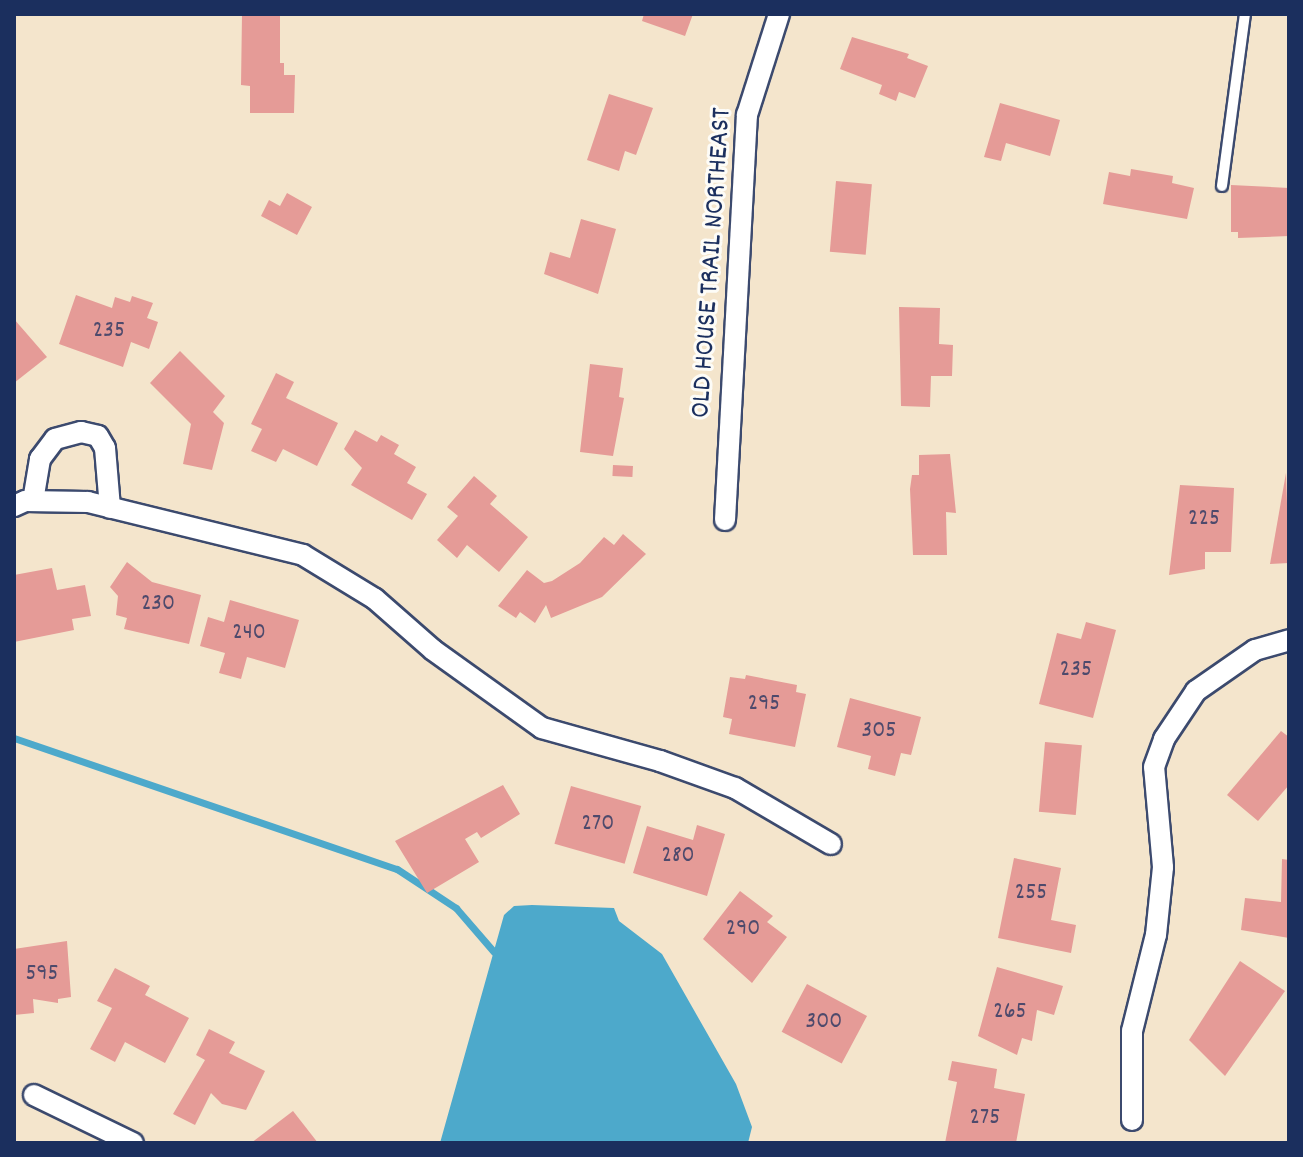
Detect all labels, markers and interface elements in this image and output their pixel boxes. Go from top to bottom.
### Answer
street label: OLD HOUSE TRAIL NORTHEAST [685,107,741,419]
house number: 235 [93,318,125,346]
house number: 225 [1188,506,1220,534]
house number: 230 [141,591,175,619]
house number: 240 [232,620,266,648]
house number: 235 [1060,657,1092,685]
house number: 295 [748,691,780,719]
house number: 305 [862,718,896,746]
house number: 270 [582,811,614,839]
house number: 280 [661,843,695,871]
house number: 255 [1015,880,1047,908]
house number: 290 [726,916,760,944]
house number: 595 [25,961,59,989]
house number: 265 [993,999,1027,1027]
house number: 300 [806,1009,842,1037]
house number: 275 [970,1105,1000,1133]

